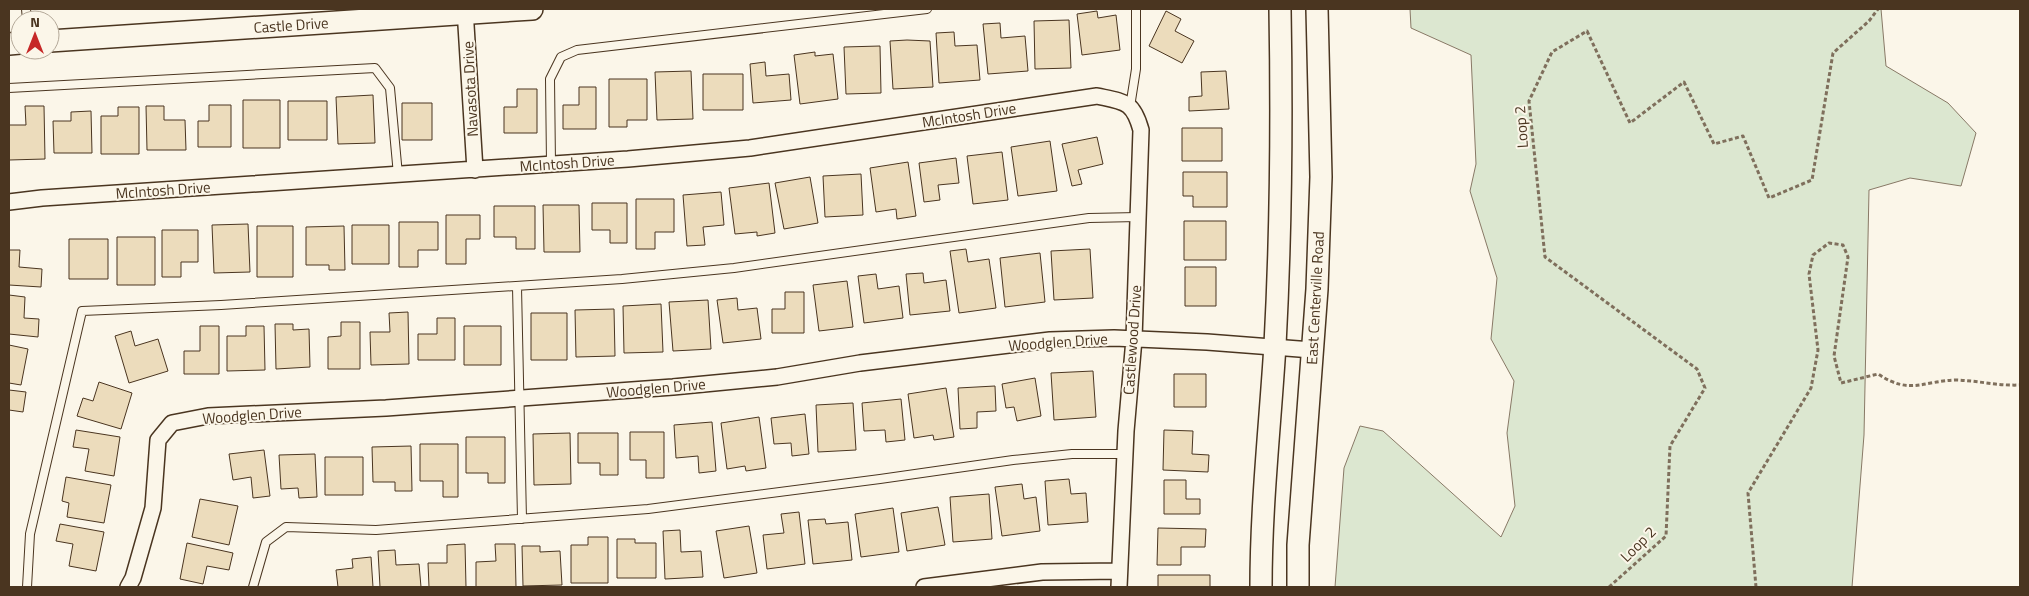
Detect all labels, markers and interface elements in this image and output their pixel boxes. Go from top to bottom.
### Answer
north arrow [10,10,60,60]
text: N [30,11,40,32]
street label: Castle Drive [253,11,329,39]
street label: Navasota Drive [456,41,484,137]
street label: McIntosh Drive [920,96,1018,134]
street label: Loop 2 [1508,105,1534,149]
street label: McIntosh Drive [519,148,615,178]
street label: McIntosh Drive [115,175,211,205]
street label: East Centerville Road [1300,231,1330,365]
street label: Castlewood Drive [1117,284,1147,396]
street label: Woodglen Drive [1007,327,1109,357]
street label: Woodglen Drive [605,372,707,404]
street label: Woodglen Drive [201,400,303,430]
street label: Loop 2 [1615,521,1661,567]

